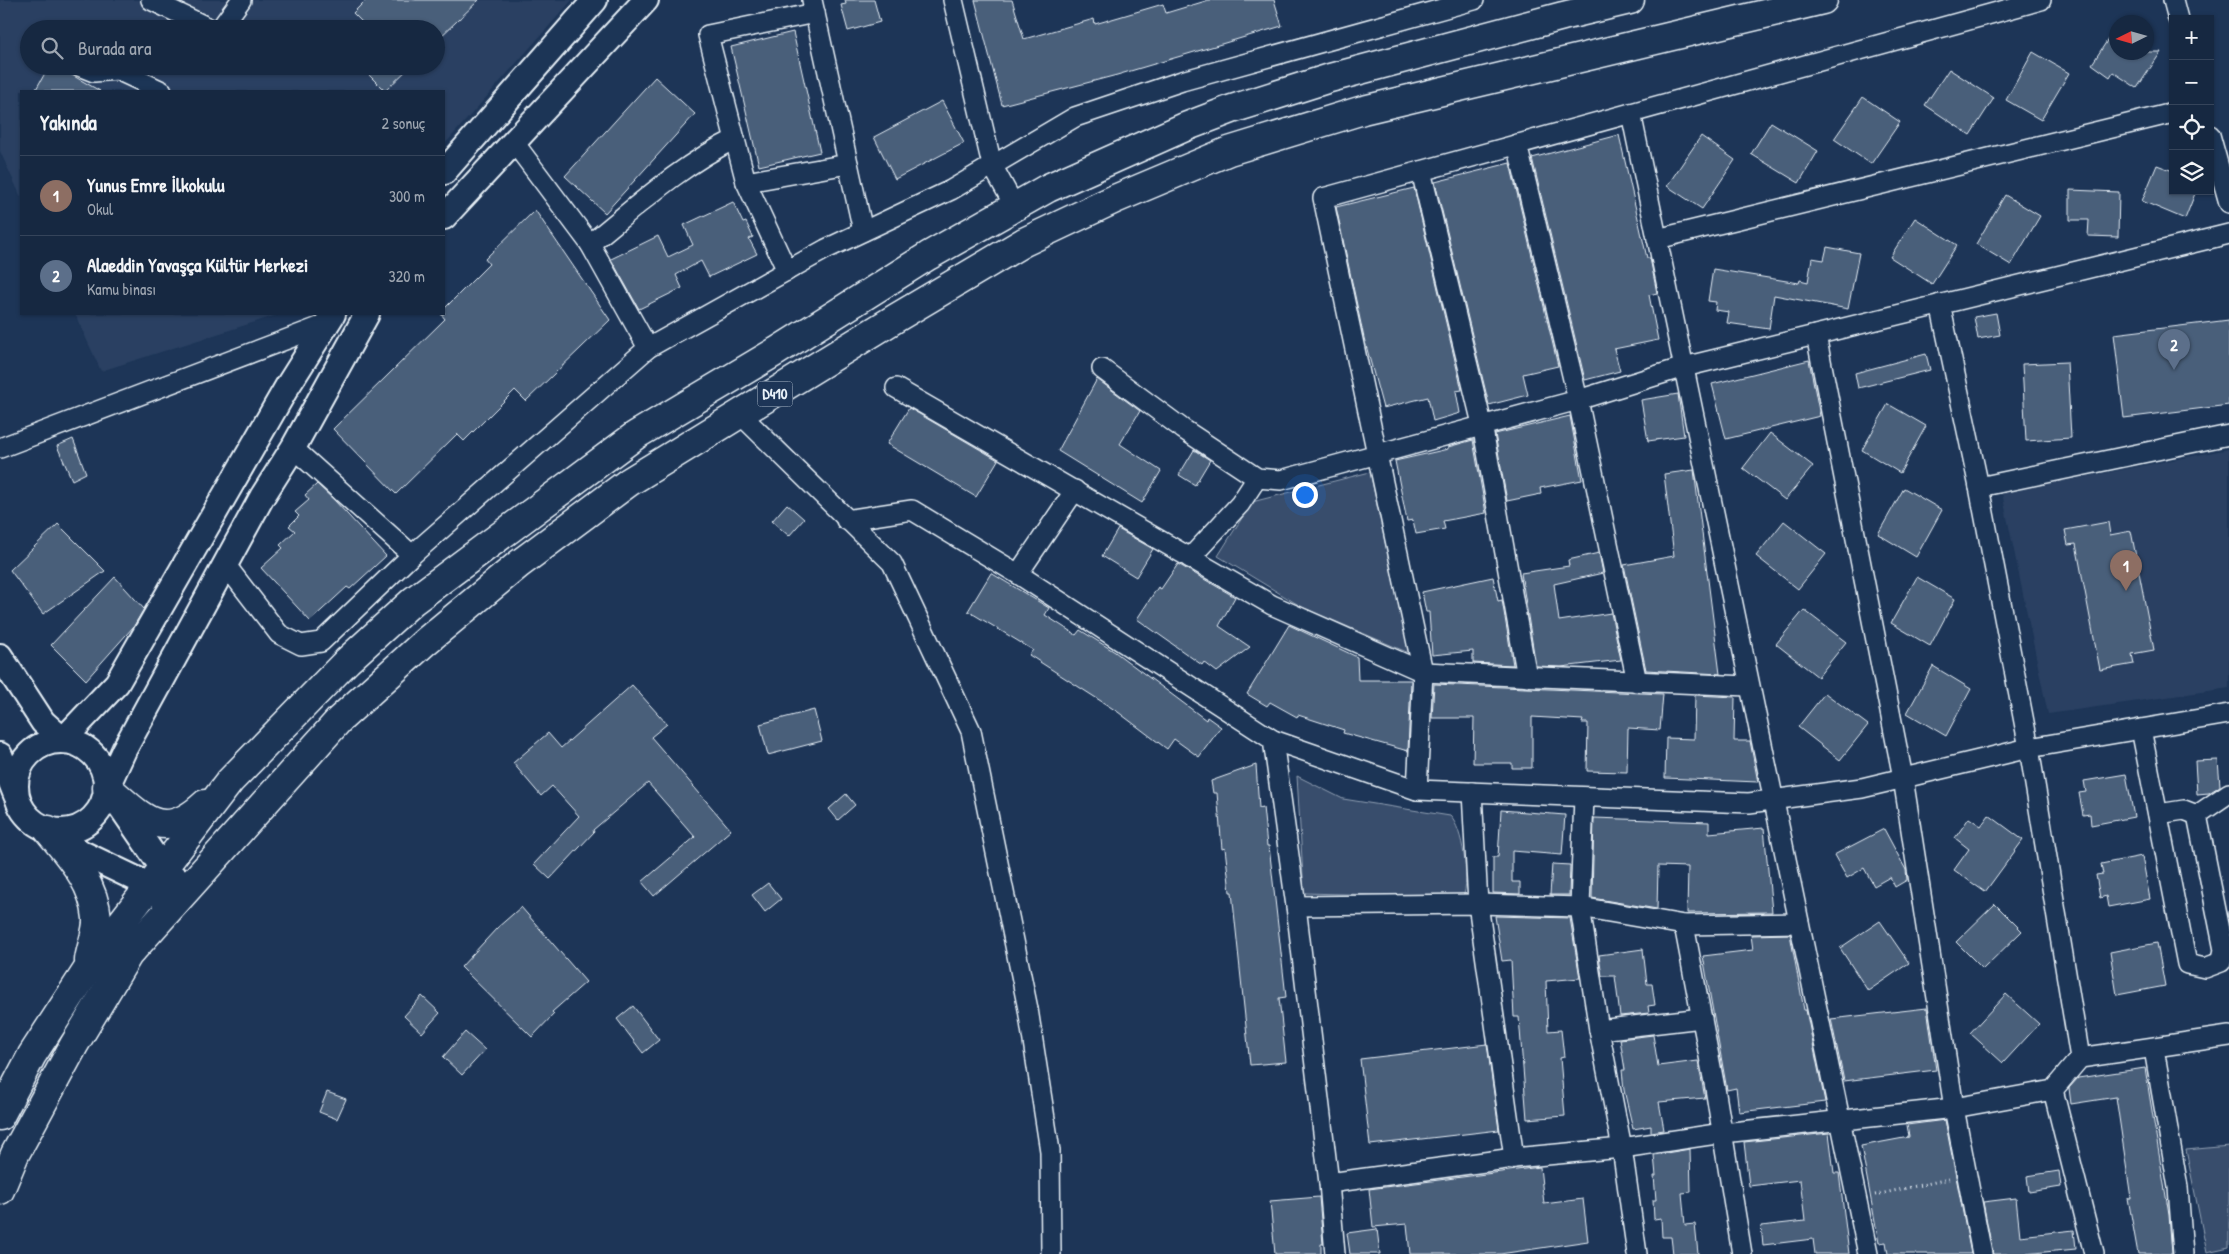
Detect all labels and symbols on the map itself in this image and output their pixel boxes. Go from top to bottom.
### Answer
north arrow [2109,15,2154,60]
pin: 2 [2158,329,2190,370]
road number: D410 [758,382,792,406]
your location [1292,482,1318,508]
pin: 1 [2110,550,2142,591]

